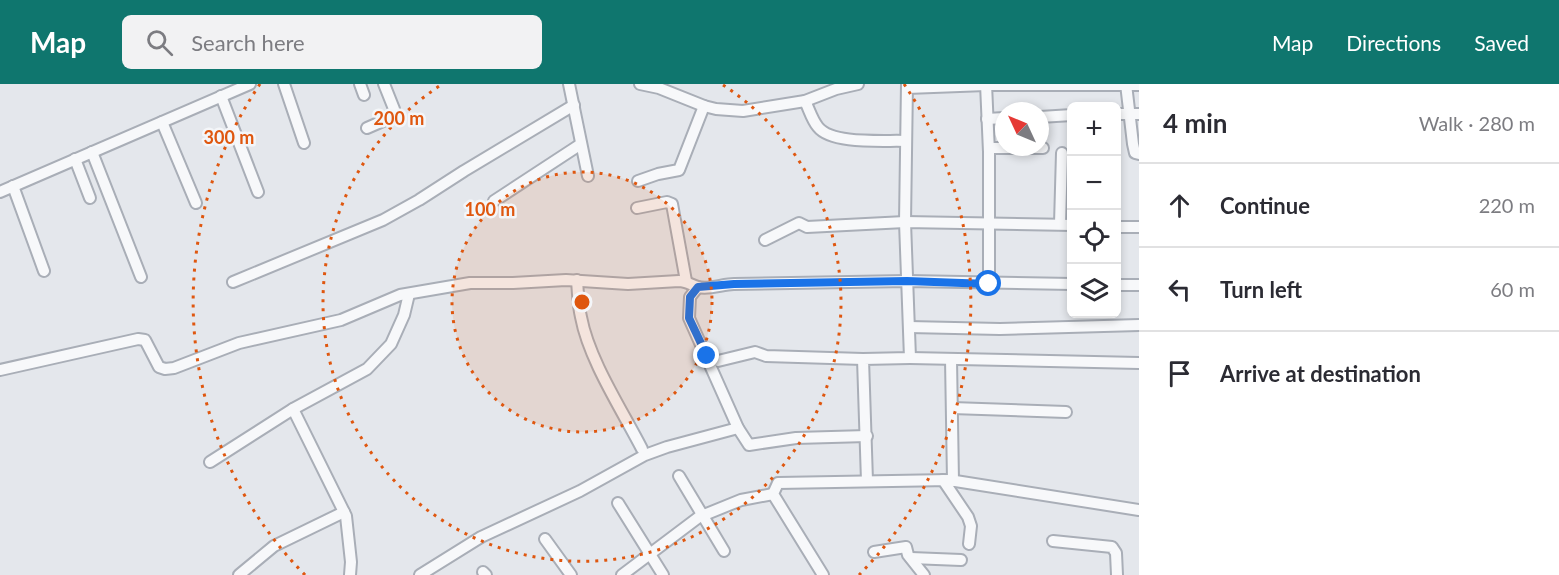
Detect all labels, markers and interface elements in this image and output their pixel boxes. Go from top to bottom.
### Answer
search box [122,15,542,69]
text: Map [30,25,86,59]
icon: search [143,26,176,59]
text: Search here [191,29,305,56]
text: Map [1272,30,1313,55]
text: Directions [1346,30,1441,55]
text: Saved [1474,30,1529,55]
north arrow [995,102,1049,156]
map controls [1067,102,1121,318]
button: + [1067,102,1121,156]
text: 200 m [374,107,424,129]
text: 4 min [1163,107,1227,139]
text: Walk · 280 m [1419,111,1535,135]
text: 300 m [204,126,254,148]
button: − [1067,156,1121,210]
icon: ahead [1163,189,1196,222]
text: Continue [1220,192,1310,219]
text: 220 m [1479,193,1535,217]
text: 100 m [465,198,515,220]
button: locate [1067,210,1121,264]
button: layers [1067,264,1121,318]
route start [975,270,1001,296]
icon: left [1163,273,1196,306]
text: Turn left [1220,276,1302,303]
text: 60 m [1490,277,1535,301]
centre of rings [572,292,592,312]
route end [693,342,719,368]
icon: arrive [1163,357,1196,390]
text: Arrive at destination [1220,360,1421,387]

